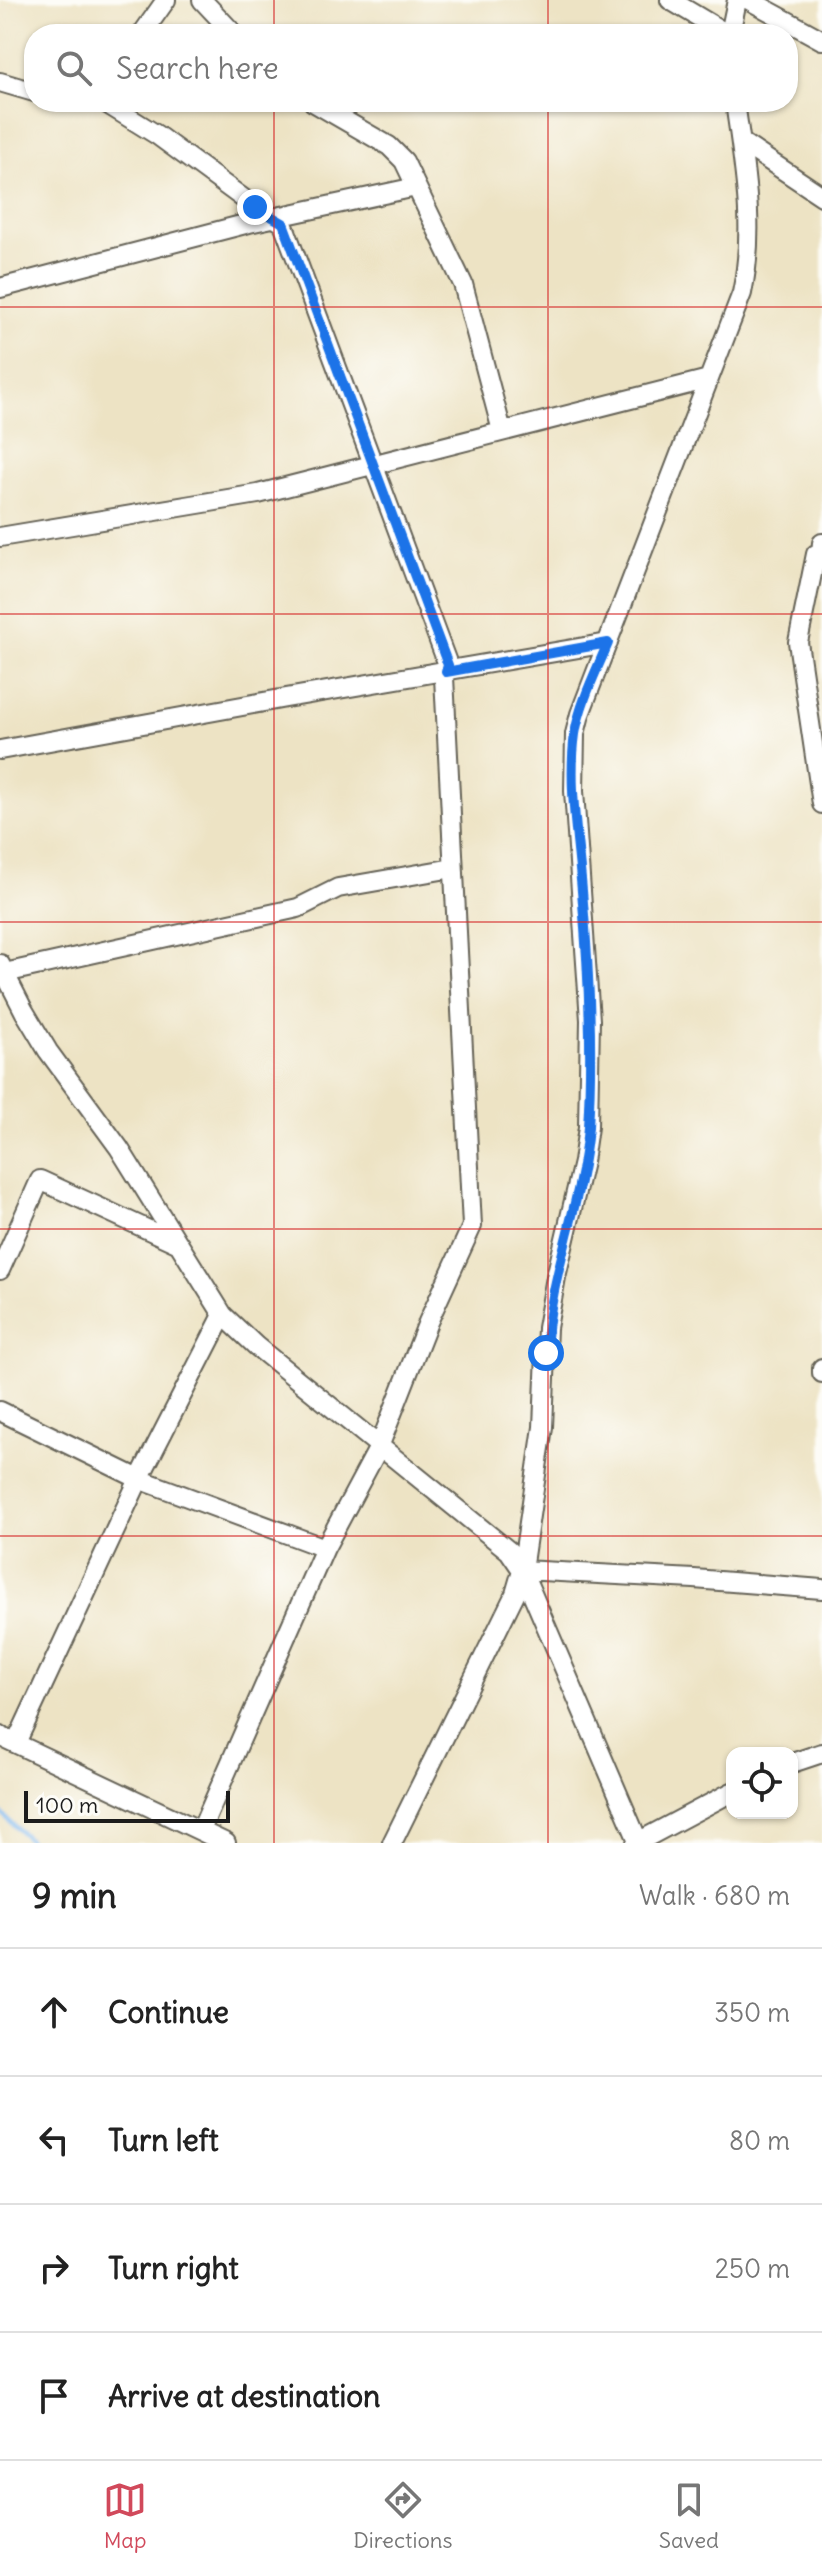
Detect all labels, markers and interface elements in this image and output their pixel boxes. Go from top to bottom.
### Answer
search box [24,24,798,112]
icon: search [52,46,96,90]
text: Search here [116,49,279,87]
route end [237,189,273,225]
route start [528,1335,564,1371]
map controls [726,1747,798,1819]
button: locate [726,1747,798,1819]
scale bar [24,1787,230,1823]
text: 100 m [36,1791,98,1819]
text: 9 min [32,1874,117,1917]
text: Walk · 680 m [639,1879,790,1912]
icon: ahead [32,1990,76,2034]
text: Continue [108,1993,229,2031]
text: 350 m [714,1996,790,2029]
icon: left [32,2118,76,2162]
text: Turn left [108,2121,219,2159]
text: 80 m [729,2124,790,2157]
icon: right [32,2246,76,2290]
text: Turn right [108,2249,239,2287]
text: 250 m [715,2252,790,2285]
icon: arrive [32,2374,76,2418]
text: Arrive at destination [108,2377,380,2415]
tab: Map [103,2478,147,2554]
tab: Directions [353,2478,453,2554]
tab: Saved [659,2478,719,2554]

